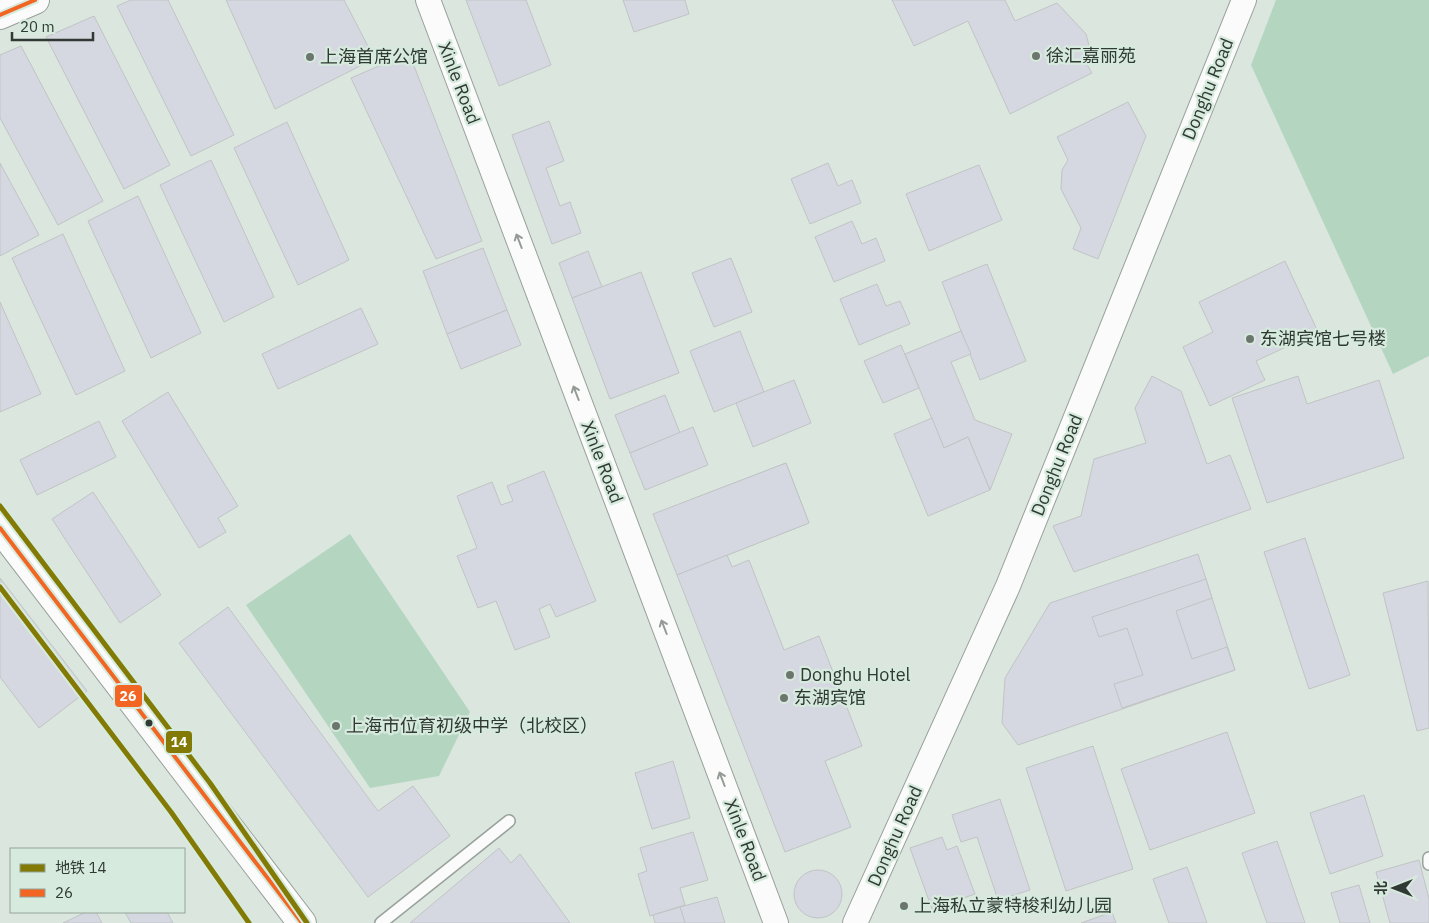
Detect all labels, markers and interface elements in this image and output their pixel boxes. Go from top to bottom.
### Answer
scale bar [12,10,94,42]
text: 20 m [20,17,55,36]
street label: Donghu Road [1177,34,1238,143]
street label: Xinle Road [433,38,486,127]
place label: 徐汇嘉丽苑 [1046,44,1136,67]
place label: 上海首席公馆 [320,45,428,68]
marker: 徐汇嘉丽苑 [1030,50,1042,62]
marker: 上海首席公馆 [304,51,316,63]
one-way arrow [514,234,523,249]
place label: 东湖宾馆七号楼 [1260,327,1386,350]
marker: 东湖宾馆七号楼 [1244,333,1256,345]
one-way arrow [571,386,580,401]
street label: Donghu Road [1026,410,1087,519]
street label: Xinle Road [576,417,629,506]
one-way arrow [659,620,669,635]
place label: Donghu Hotel [800,663,911,686]
marker: Donghu Hotel [784,669,796,681]
line badge: 26 [114,684,143,708]
place label: 东湖宾馆 [794,686,866,709]
text: 26 [120,687,136,705]
marker: 东湖宾馆 [778,692,790,704]
place label: 上海市位育初级中学（北校区） [346,714,598,737]
unlabelled marker [144,718,154,728]
marker: 上海市位育初级中学（北校区） [330,720,342,732]
line badge: 14 [165,730,193,754]
text: 14 [171,733,187,751]
one-way arrow [717,772,726,787]
street label: Donghu Road [862,782,927,890]
street label: Xinle Road [719,795,772,884]
legend [10,848,185,913]
text: 地铁 14 [55,858,107,877]
north arrow [1369,863,1419,913]
text: 北 [1372,881,1390,895]
text: 26 [55,883,73,902]
place label: 上海私立蒙特梭利幼儿园 [914,894,1112,917]
marker: 上海私立蒙特梭利幼儿园 [898,900,910,912]

